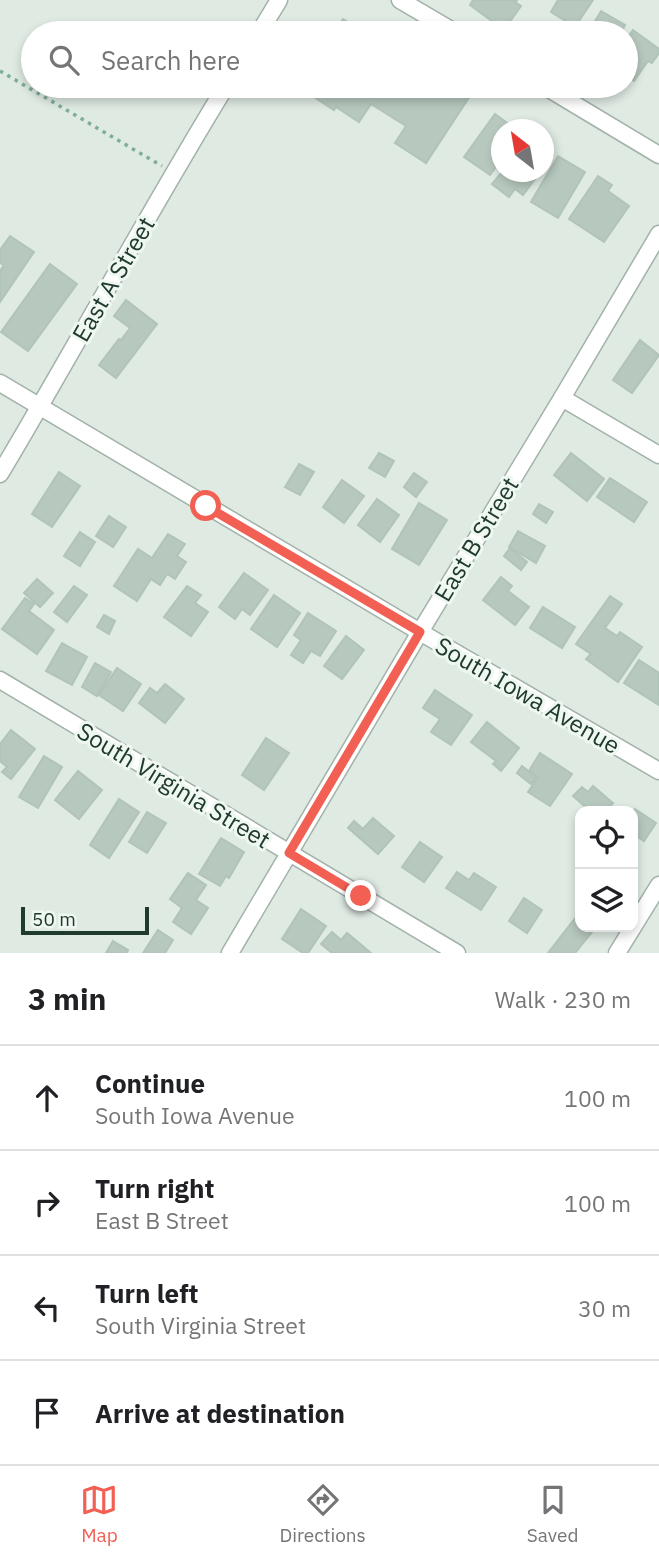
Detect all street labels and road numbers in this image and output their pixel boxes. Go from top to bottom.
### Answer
street label: East A Street [64,211,162,347]
street label: East B Street [426,471,526,607]
street label: South Iowa Avenue [430,629,626,761]
street label: South Virginia Street [71,715,277,855]

